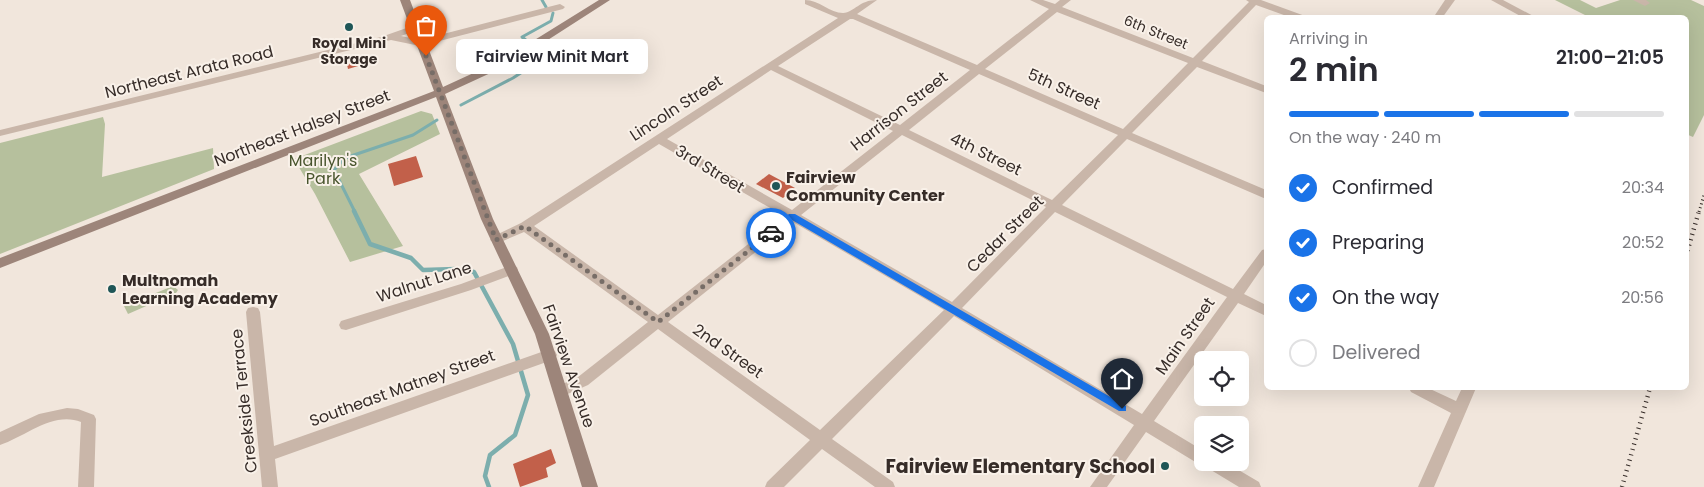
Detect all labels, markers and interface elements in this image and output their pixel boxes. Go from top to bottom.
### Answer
pin [405,5,447,56]
street label: 6th Street [1121,10,1191,54]
icon: bag [412,12,440,40]
marker: Royal Mini Storage [343,21,355,33]
text: Arriving in [1289,27,1368,50]
place label: Royal Mini Storage [312,33,386,69]
callout: Fairview Minit Mart [456,38,648,74]
street label: Northeast Arata Road [102,40,276,104]
text: 21:00–21:05 [1556,44,1664,71]
text: Fairview Minit Mart [475,45,629,68]
text: 2 min [1289,47,1379,92]
street label: 5th Street [1024,63,1104,115]
street label: Harrison Street [846,66,953,156]
street label: Lincoln Street [625,69,727,147]
street label: Northeast Halsey Street [211,84,394,172]
text: On the way · 240 m [1289,126,1441,149]
street label: 4th Street [946,127,1026,181]
street label: 3rd Street [671,139,749,199]
park label: Marilyn's Park [289,149,357,190]
place label: Fairview Community Center [786,166,945,207]
icon: check [1289,174,1317,202]
text: Confirmed [1332,174,1433,201]
text: 20:34 [1622,176,1664,199]
marker: Fairview Community Center [770,180,782,192]
street label: Cedar Street [961,190,1049,278]
courier [746,208,796,258]
icon: car [757,219,785,247]
icon: check [1289,229,1317,257]
text: Preparing [1332,229,1424,256]
text: 20:52 [1622,231,1664,254]
street label: Walnut Lane [373,256,475,308]
place label: Multnomah Learning Academy [122,269,279,310]
marker: Multnomah Learning Academy [106,283,118,295]
icon: check [1289,284,1317,312]
text: On the way [1332,284,1439,311]
text: 20:56 [1621,286,1664,309]
street label: Main Street [1150,292,1220,379]
street label: Fairview Avenue [537,301,601,431]
street label: 2nd Street [688,318,768,384]
street label: Creekside Terrace [225,328,263,474]
text: Delivered [1332,339,1421,366]
street label: Southeast Matney Street [306,344,498,432]
map controls [1194,351,1249,471]
button: locate [1194,351,1249,406]
pin [1101,358,1143,409]
icon: home [1108,365,1136,393]
button: layers [1194,416,1249,471]
place label: Fairview Elementary School [885,453,1155,480]
marker: Fairview Elementary School [1159,460,1171,472]

